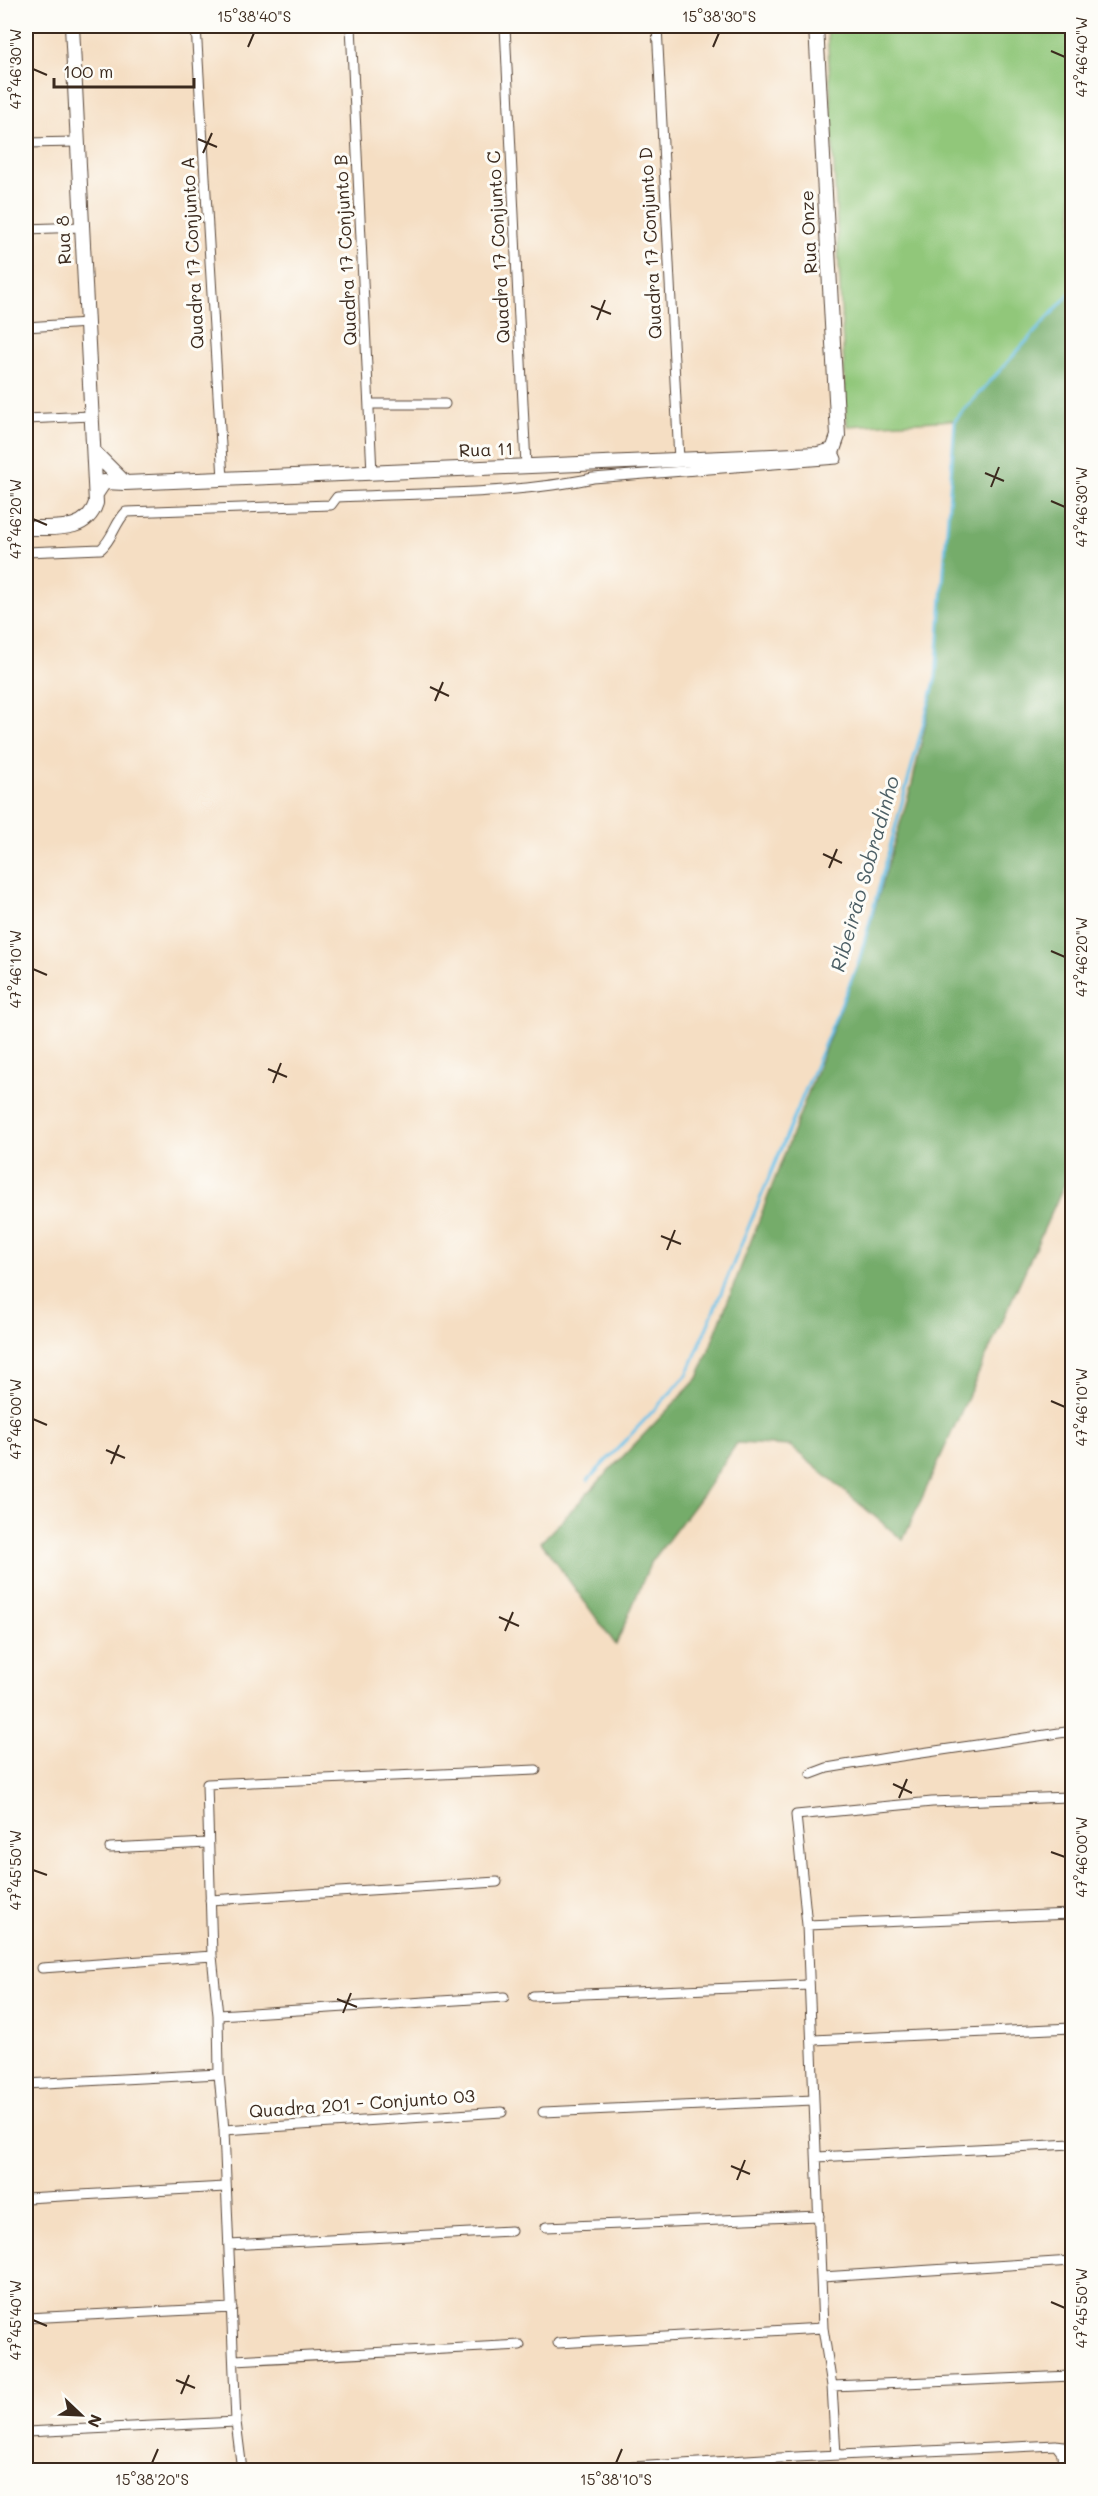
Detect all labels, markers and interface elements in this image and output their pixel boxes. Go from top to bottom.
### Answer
text: 15°38'40"S [217,6,291,26]
text: 15°38'30"S [682,6,756,26]
text: 47°46'40"W [1071,17,1091,97]
text: 47°46'30"W [5,29,25,109]
scale bar [54,51,194,89]
text: 100 m [63,59,113,83]
street label: Quadra 17 Conjunto D [633,146,667,340]
street label: Quadra 17 Conjunto C [481,150,515,344]
street label: Quadra 17 Conjunto B [328,154,362,346]
street label: Quadra 17 Conjunto A [175,156,209,350]
street label: Rua Onze [794,190,822,274]
street label: Rua 8 [50,215,76,265]
street label: Rua 11 [458,436,514,462]
text: 47°46'30"W [1071,467,1091,547]
text: 47°46'20"W [5,479,25,559]
water label: Ribeirão Sobradinho [824,773,904,975]
text: 47°46'20"W [1071,917,1091,997]
text: 47°46'10"W [5,930,25,1008]
text: 47°46'10"W [1071,1368,1091,1446]
text: 47°46'00"W [5,1378,25,1460]
text: 47°46'00"W [1071,1816,1091,1898]
text: 47°45'50"W [5,1830,25,1910]
street label: Quadra 201 - Conjunto 03 [248,2083,476,2123]
text: 47°45'50"W [1071,2268,1091,2348]
text: 47°45'40"W [5,2280,25,2360]
north arrow [51,2385,111,2445]
text: N [83,2411,107,2431]
text: 15°38'20"S [115,2469,189,2489]
text: 15°38'10"S [580,2469,652,2489]

